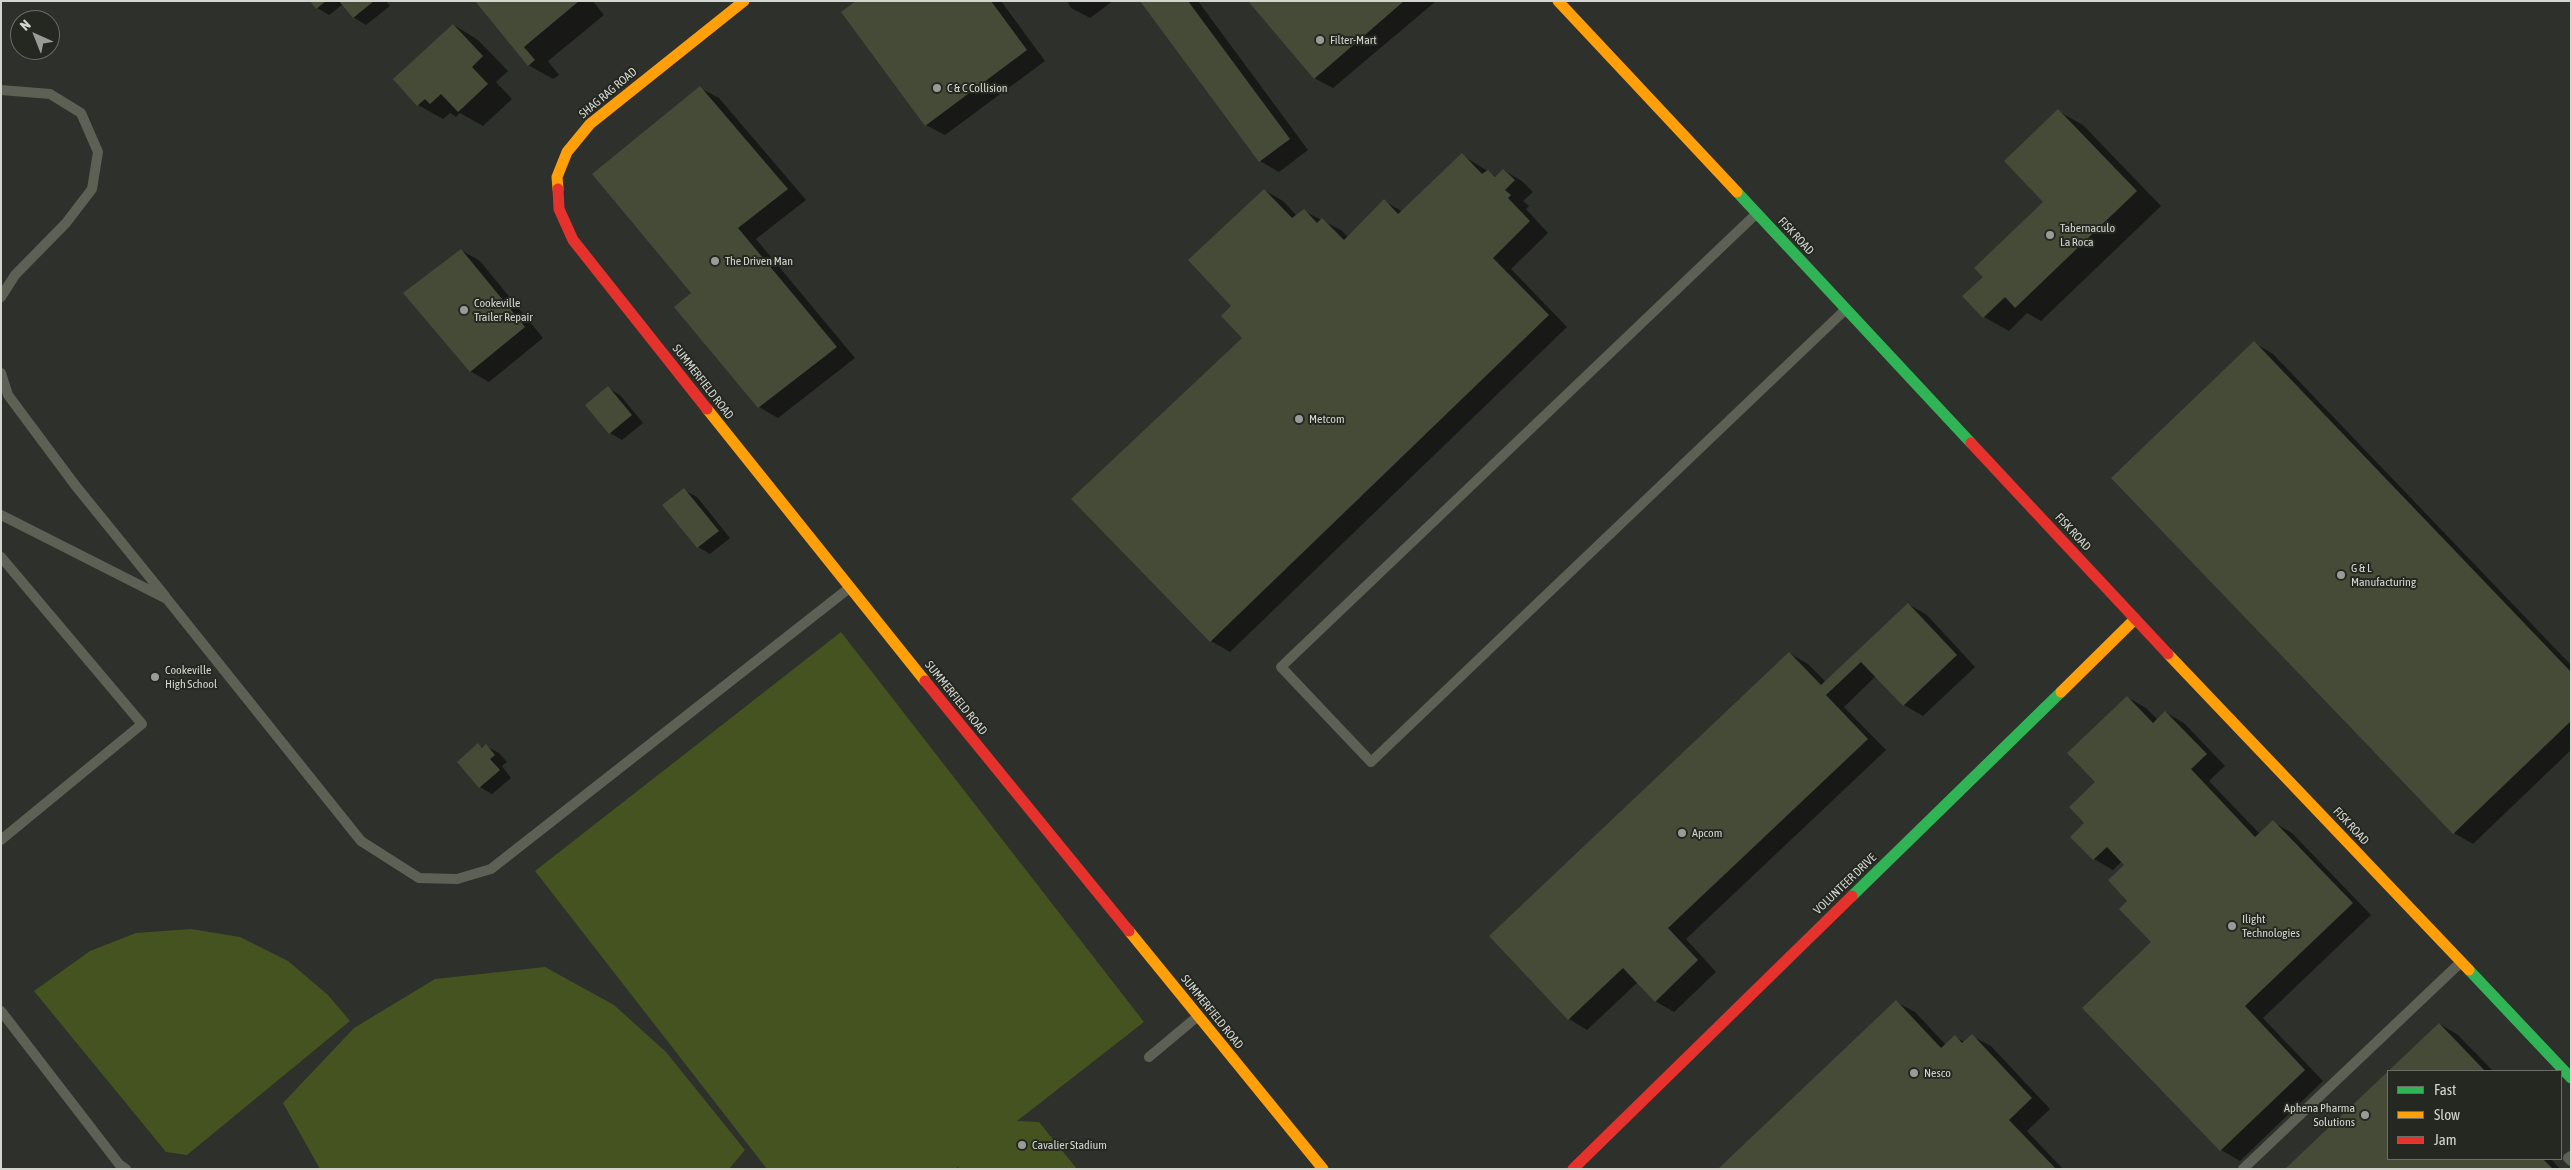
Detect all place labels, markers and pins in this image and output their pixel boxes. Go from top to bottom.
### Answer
place label: Filter-Mart [1330,33,1377,47]
marker: Filter-Mart [1314,34,1326,46]
place label: C & C Collision [947,81,1008,95]
marker: C & C Collision [931,82,943,94]
place label: Tabernaculo La Roca [2060,221,2115,249]
marker: Tabernaculo La Roca [2044,229,2056,241]
place label: The Driven Man [725,254,793,268]
marker: The Driven Man [709,255,721,267]
place label: Cookeville Trailer Repair [474,296,533,324]
marker: Cookeville Trailer Repair [458,304,470,316]
place label: Metcom [1309,412,1345,426]
marker: Metcom [1293,413,1305,425]
place label: G & L Manufacturing [2351,561,2416,589]
marker: G & L Manufacturing [2335,569,2347,581]
place label: Cookeville High School [165,663,217,691]
marker: Cookeville High School [149,671,161,683]
place label: Apcom [1692,826,1722,840]
marker: Apcom [1676,827,1688,839]
place label: Ilight Technologies [2242,912,2300,940]
marker: Ilight Technologies [2226,920,2238,932]
place label: Nesco [1924,1066,1951,1080]
marker: Nesco [1908,1067,1920,1079]
place label: Aphena Pharma Solutions [2284,1101,2355,1129]
marker: Aphena Pharma Solutions [2359,1109,2371,1121]
place label: Cavalier Stadium [1032,1138,1107,1152]
marker: Cavalier Stadium [1016,1139,1028,1151]

